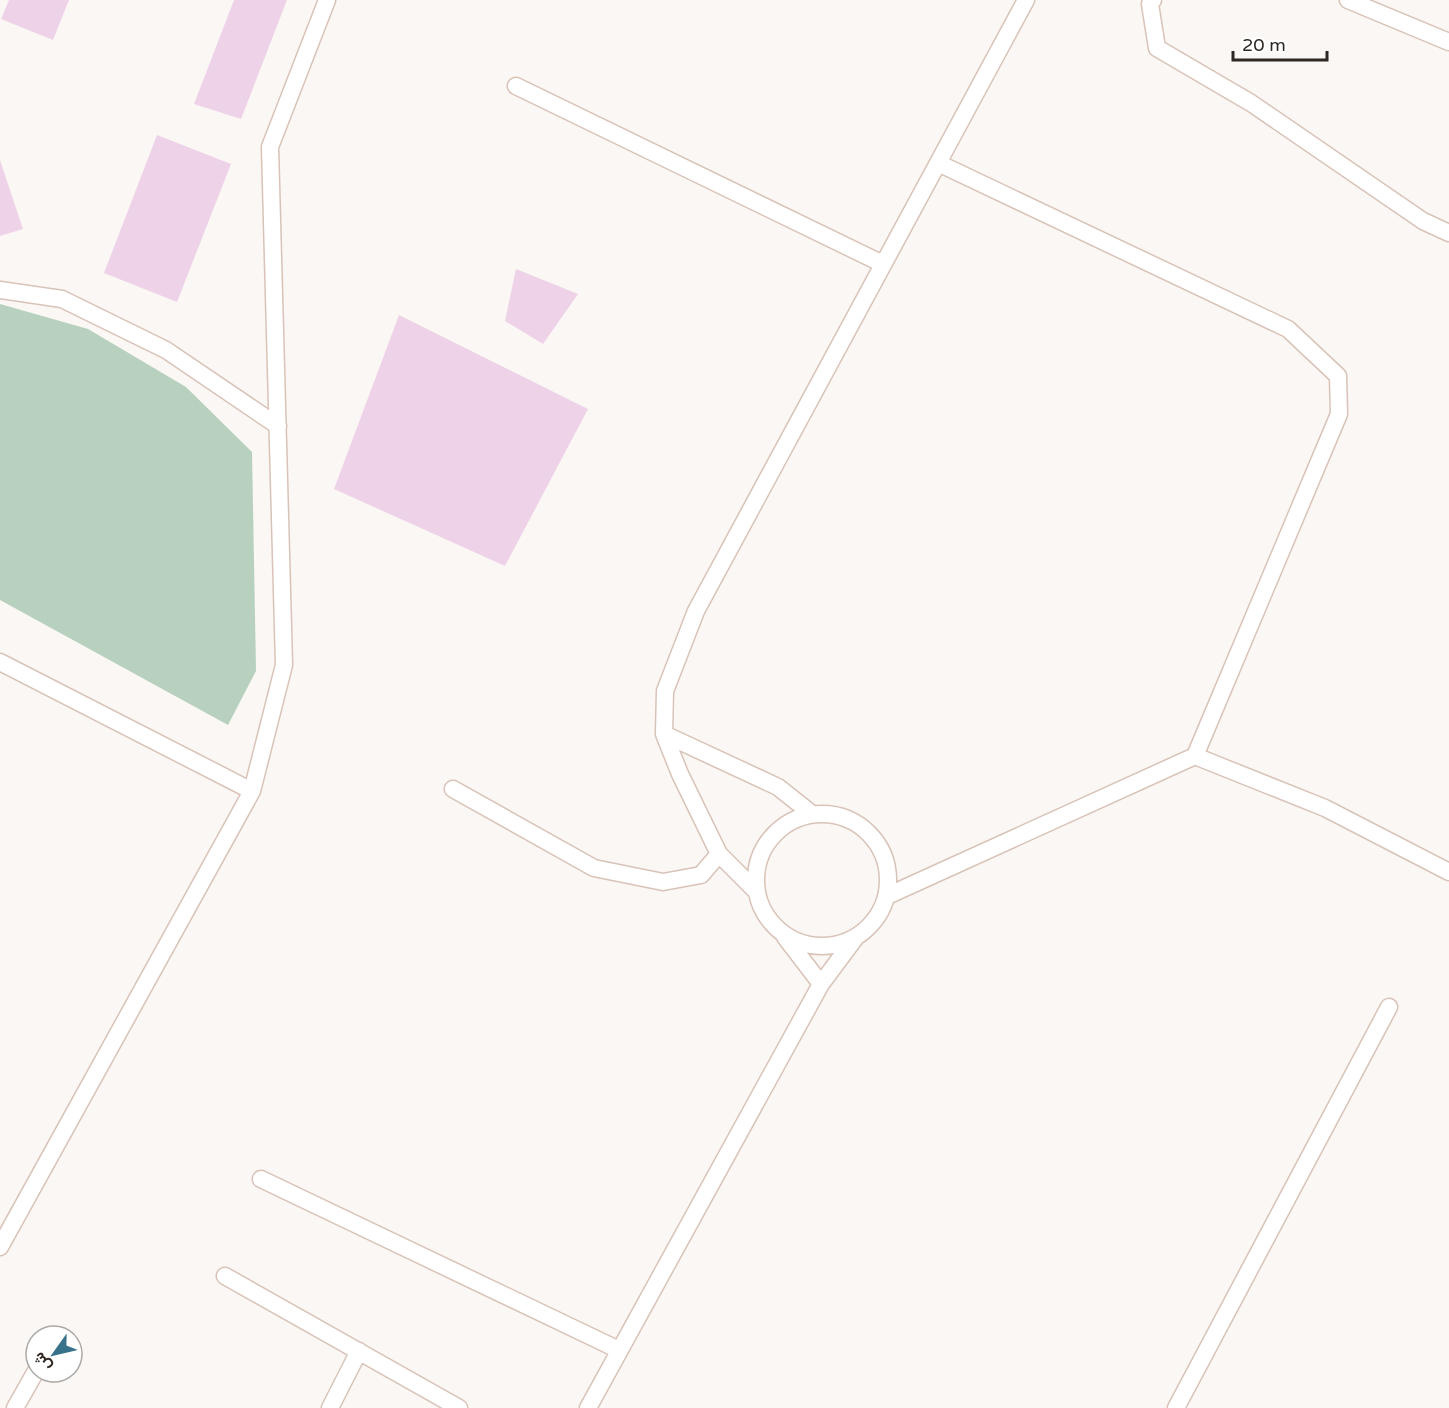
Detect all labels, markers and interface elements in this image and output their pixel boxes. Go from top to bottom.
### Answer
scale bar [1233,24,1328,62]
text: 20 m [1242,34,1286,56]
north arrow [24,1324,84,1384]
text: ش [29,1348,56,1375]

